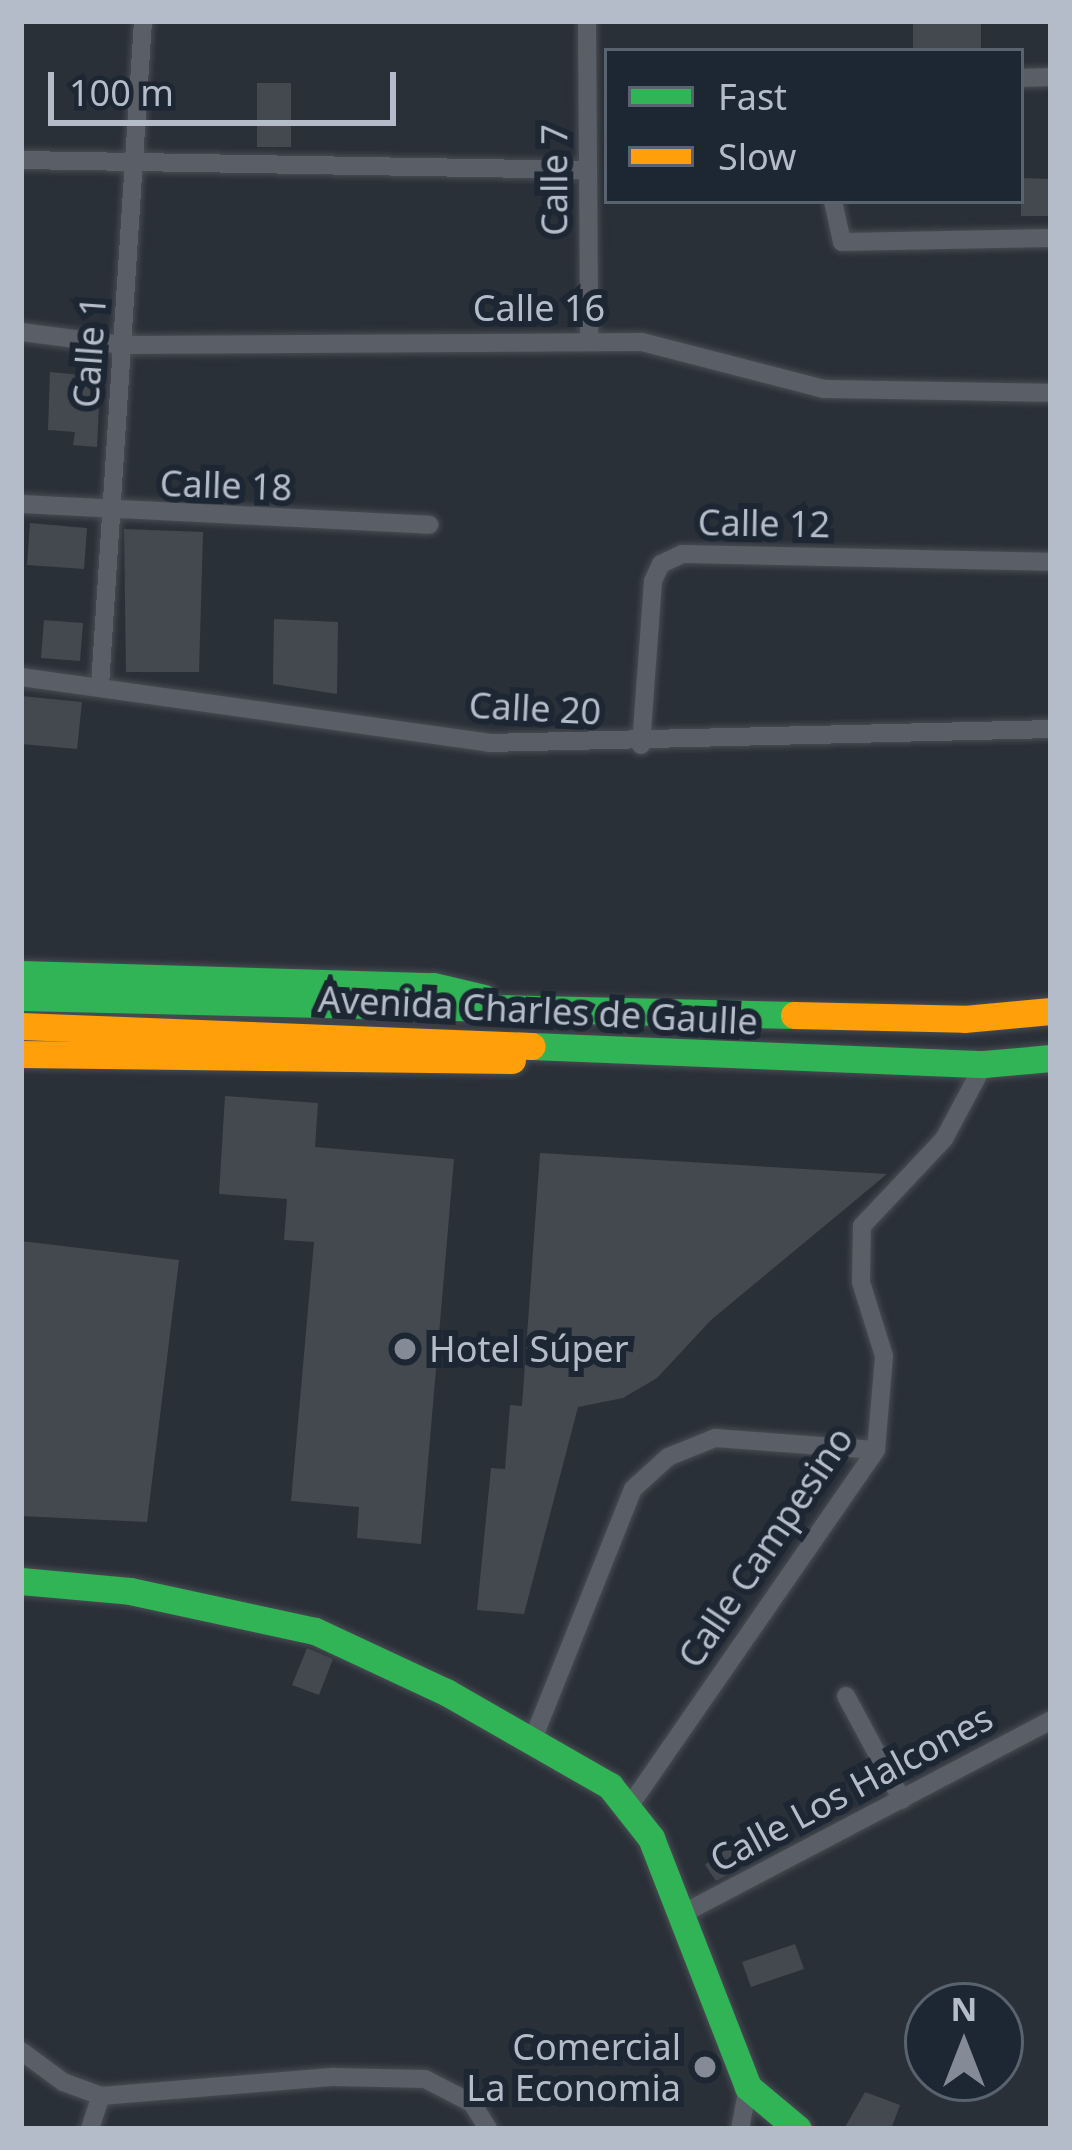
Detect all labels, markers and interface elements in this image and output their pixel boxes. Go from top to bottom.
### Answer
scale bar [54,48,402,122]
legend [604,48,1024,204]
text: 100 m [69,68,174,117]
text: Fast [718,72,787,121]
street label: Calle 7 [532,124,576,236]
text: Slow [718,132,796,181]
street label: Calle 16 [473,286,605,330]
street label: Calle 1 [64,295,114,409]
street label: Calle 18 [159,461,293,509]
street label: Calle 12 [697,500,831,546]
street label: Calle 20 [468,683,602,733]
street label: Avenida Charles de Gaulle [317,977,759,1043]
place label: Hotel Súper [429,1327,629,1371]
marker: Hotel Súper [392,1336,418,1362]
street label: Calle Campesino [669,1419,861,1675]
street label: Calle Los Halcones [702,1695,1000,1881]
north arrow [904,1982,1024,2102]
text: N [951,1986,977,2031]
place label: Comercial La Economia [466,2024,681,2109]
marker: Comercial La Economia [692,2054,718,2080]

